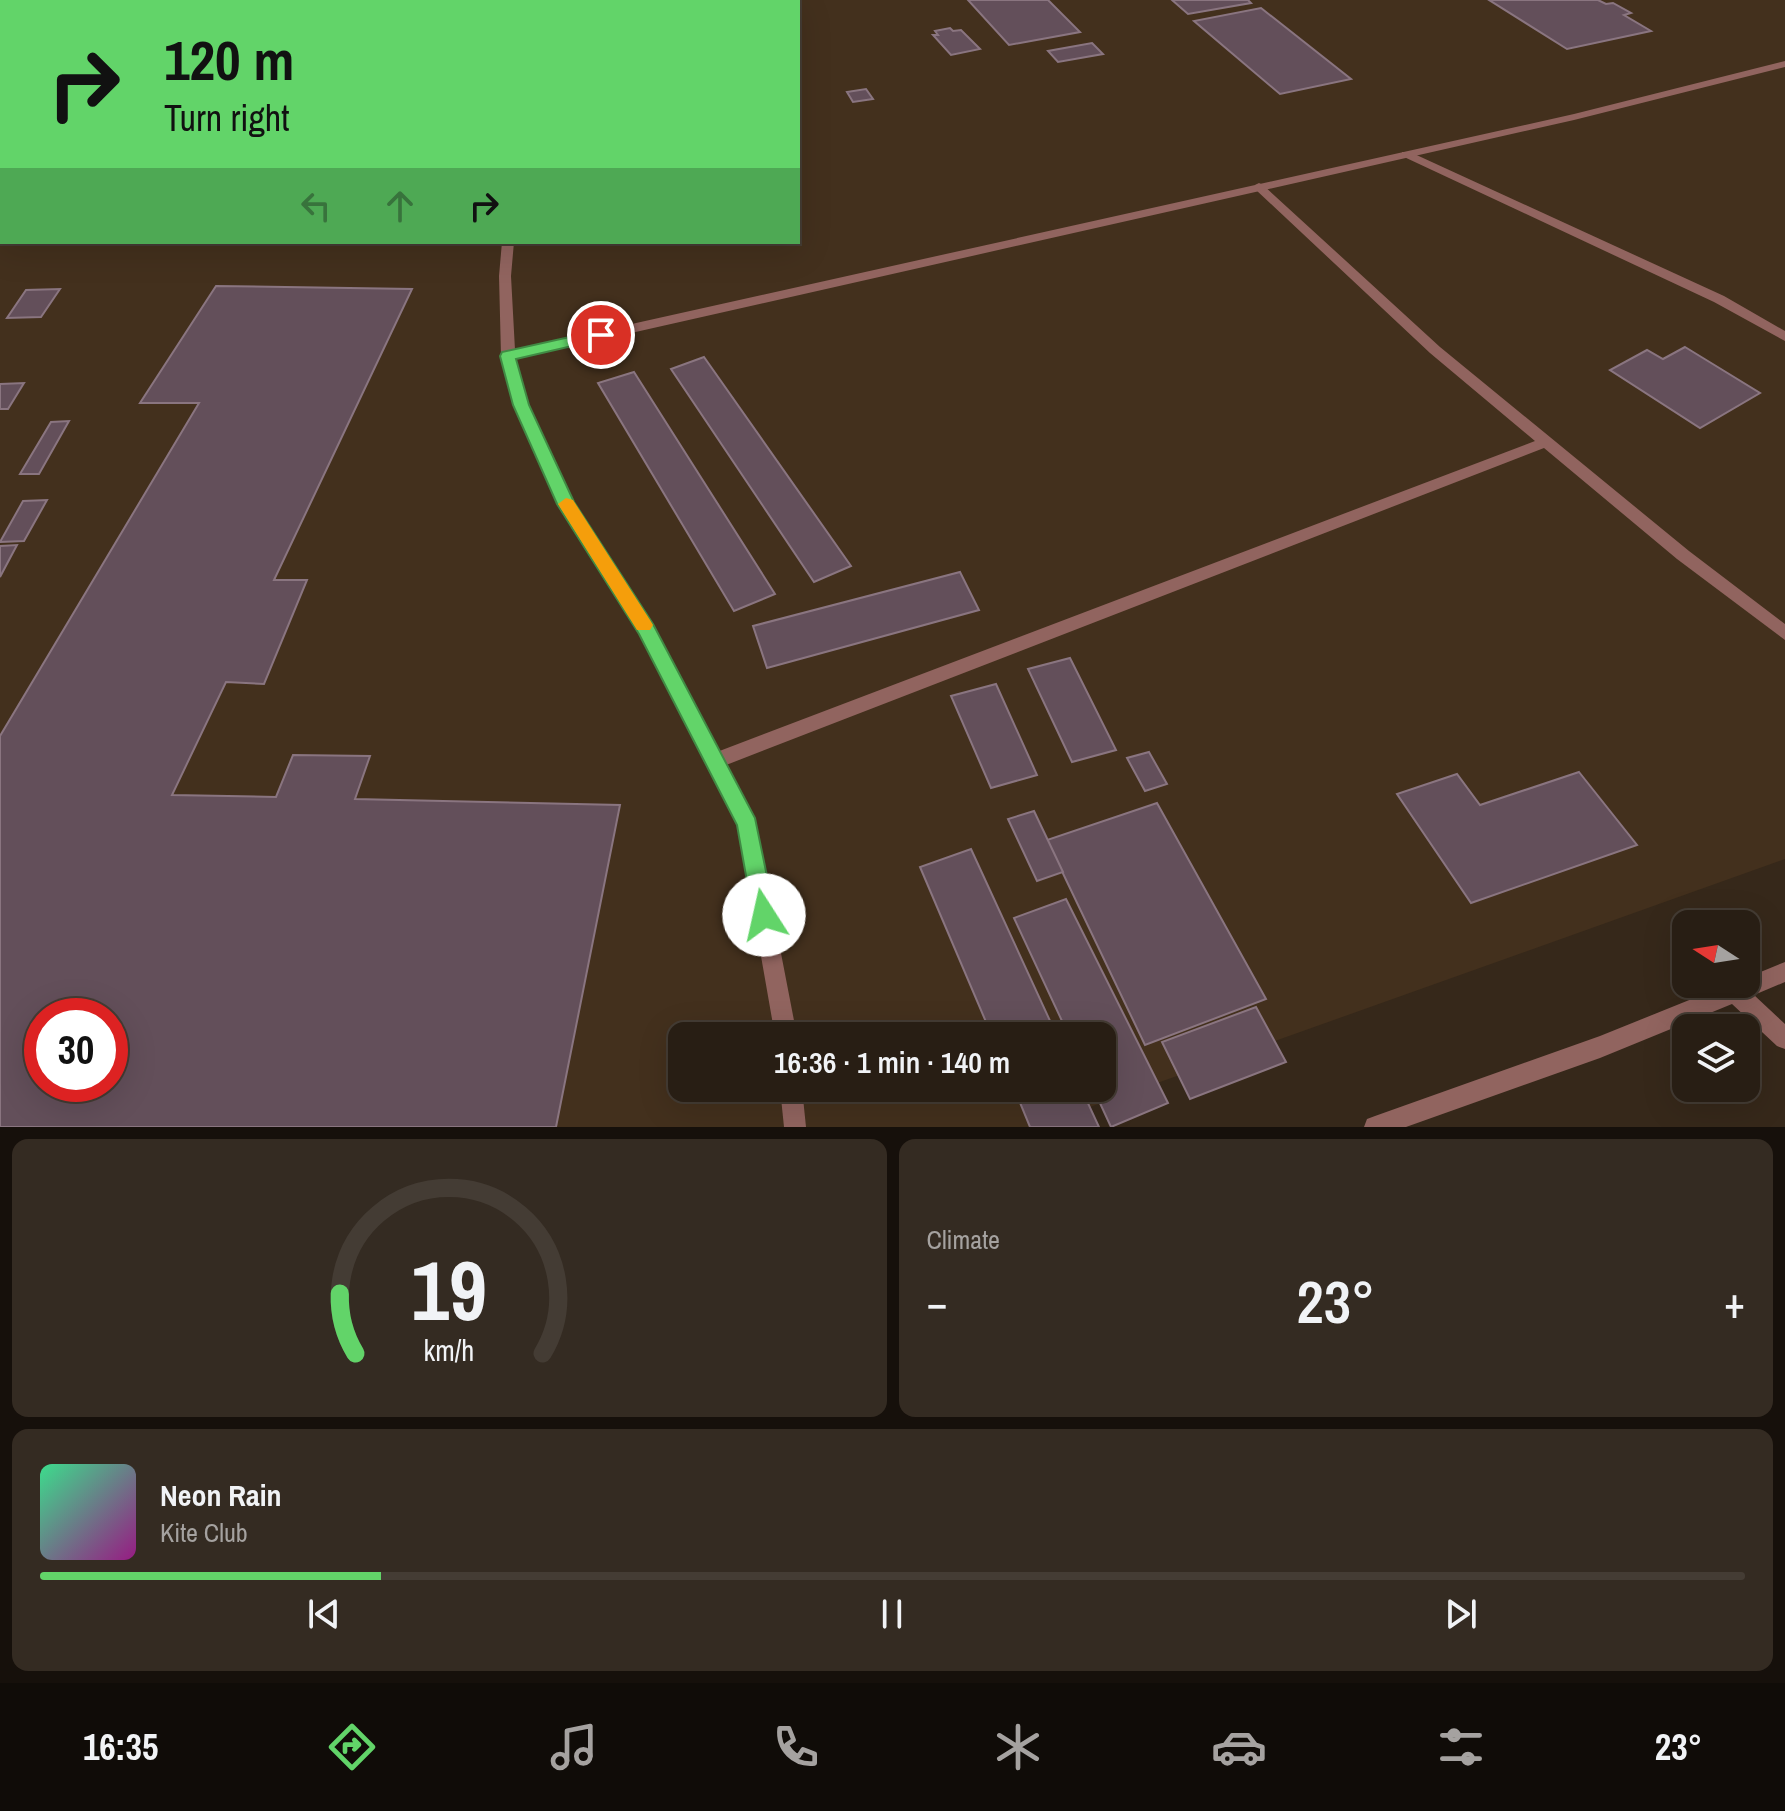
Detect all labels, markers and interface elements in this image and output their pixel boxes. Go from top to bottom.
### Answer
text: 120 m [164,22,294,97]
icon: right [32,32,136,136]
text: Turn right [164,94,289,142]
icon: left [294,184,338,228]
icon: ahead [378,184,422,228]
icon: right [462,184,506,228]
pin [567,301,635,369]
icon: arrive [579,313,623,357]
position arrow [722,873,806,957]
north arrow [1672,910,1760,998]
map controls [1672,910,1760,1102]
speed limit sign: 30 [24,998,128,1102]
button: layers [1672,1014,1760,1102]
text: 16:36 · 1 min · 140 m [774,1042,1010,1082]
text: Climate [927,1222,1000,1257]
text: 19 [411,1234,487,1346]
text: 23° [1296,1261,1375,1342]
text: − [927,1272,948,1332]
text: + [1724,1272,1745,1332]
text: km/h [424,1331,475,1370]
text: Neon Rain [160,1475,282,1515]
text: Kite Club [160,1515,248,1550]
icon: previous [302,1592,346,1636]
icon: pause [870,1592,914,1636]
icon: next [1439,1592,1483,1636]
icon: directions [324,1719,380,1775]
icon: music [546,1719,602,1775]
icon: phone [768,1719,824,1775]
icon: climate [990,1719,1046,1775]
icon: car [1211,1719,1267,1775]
icon: filters [1433,1719,1489,1775]
text: 16:35 [83,1723,158,1771]
text: 23° [1655,1723,1702,1771]

